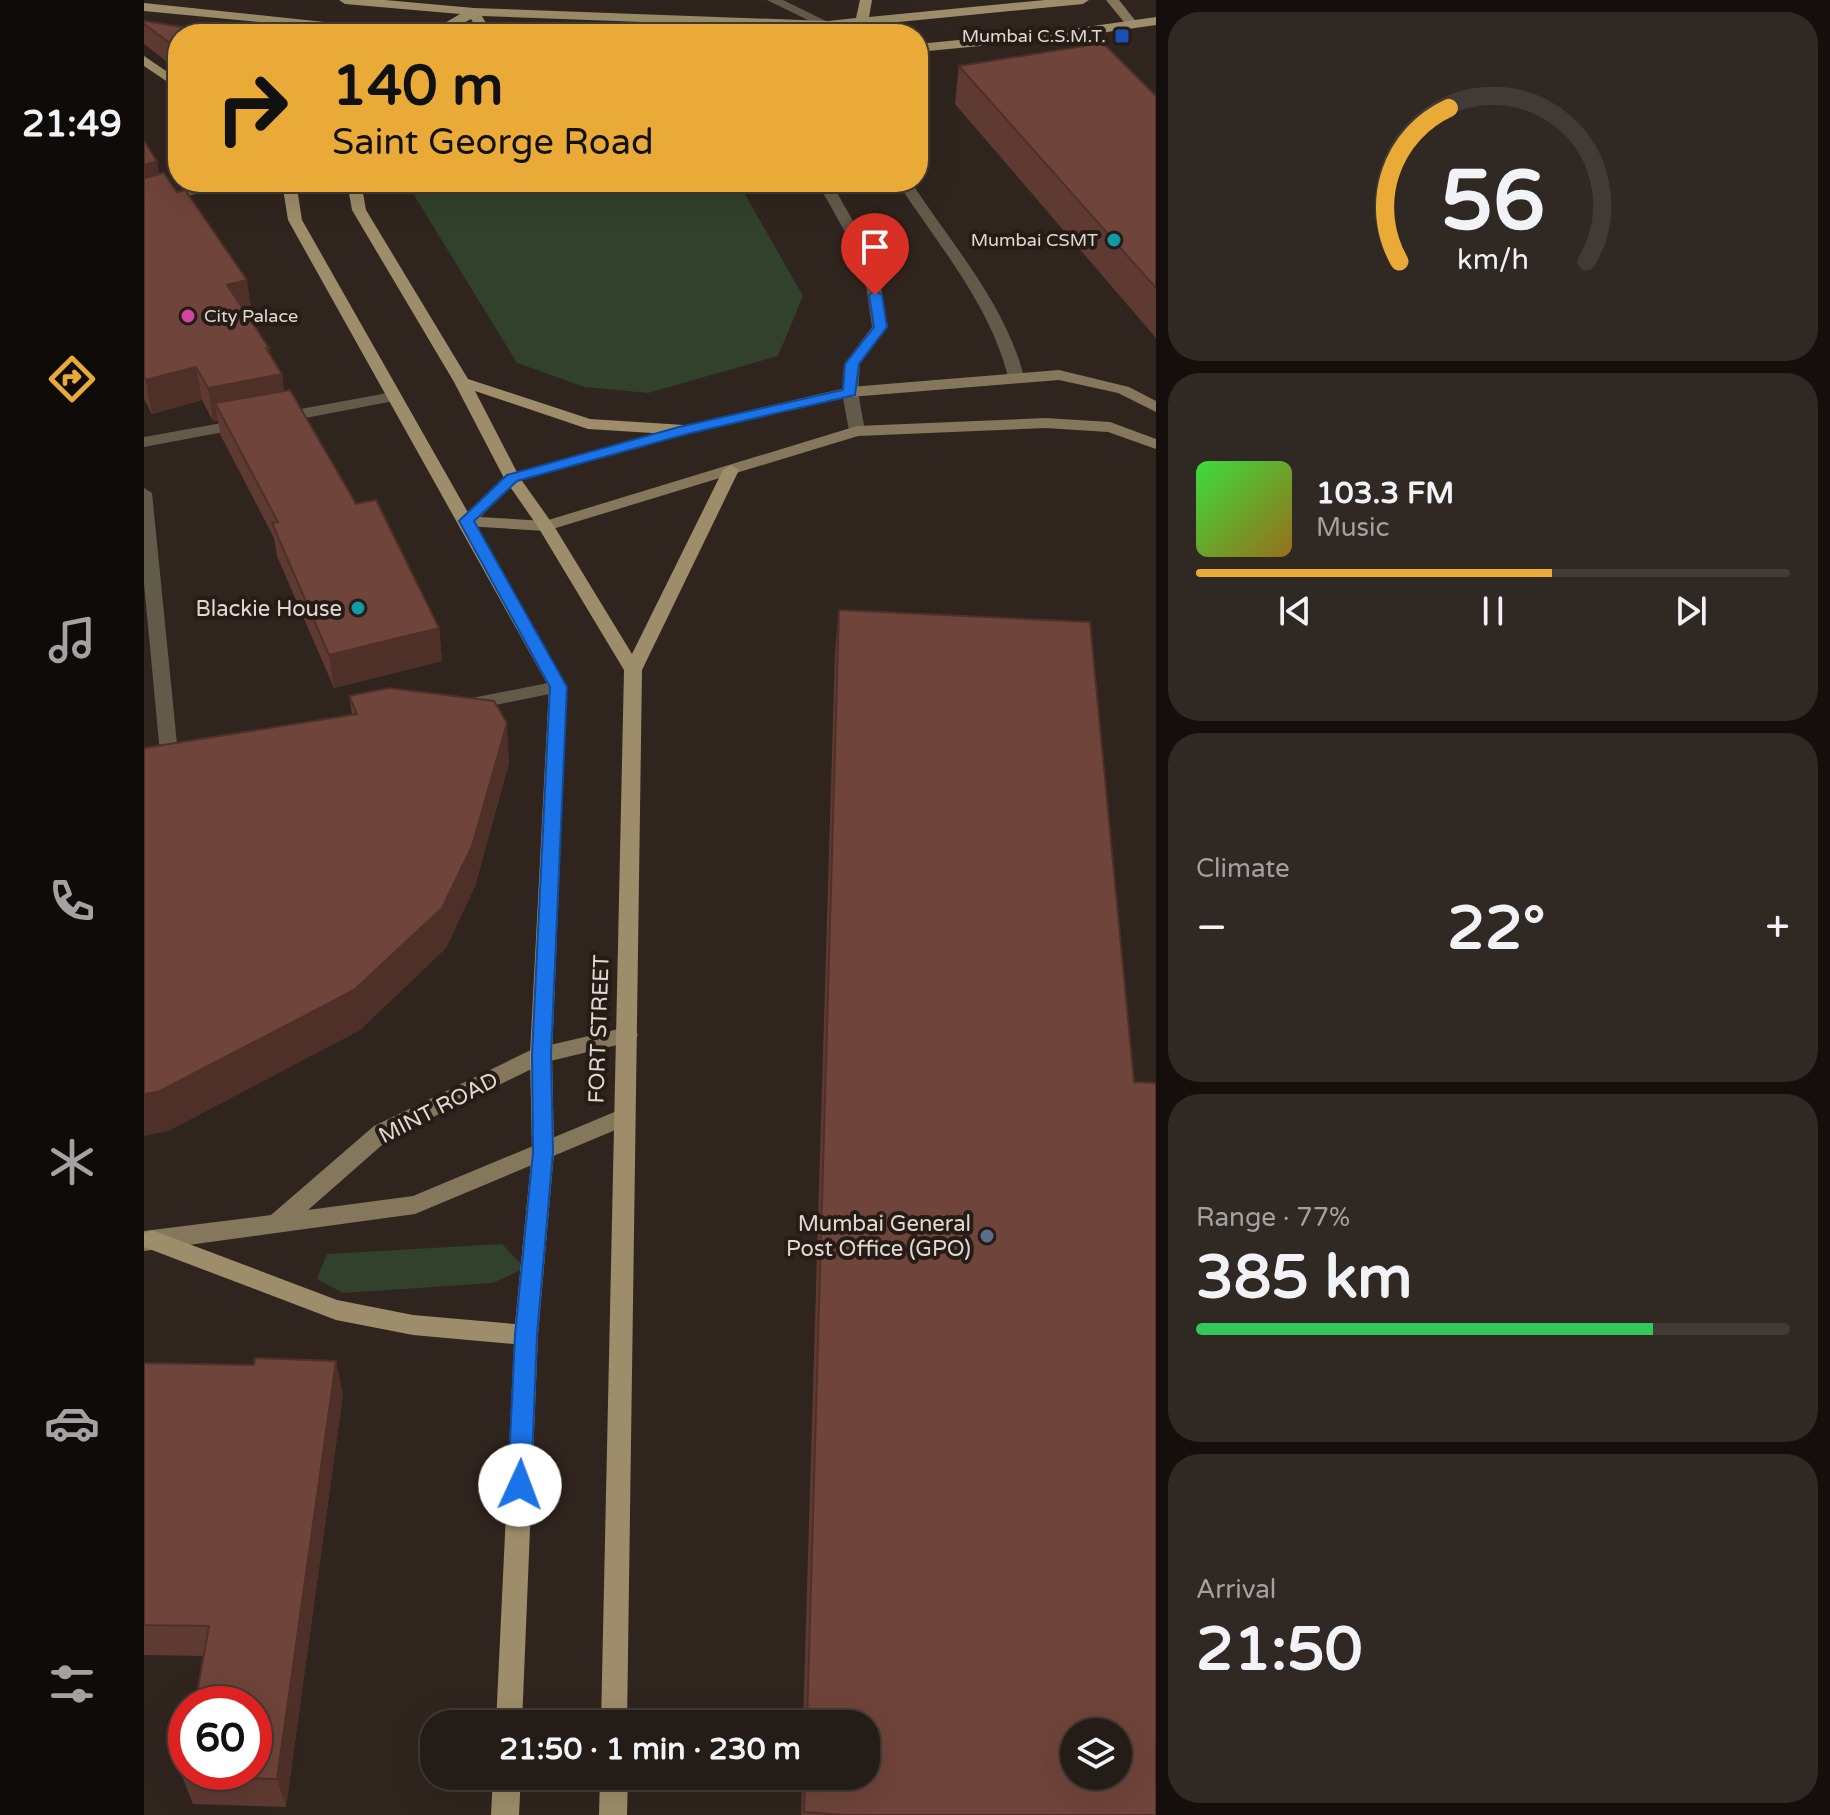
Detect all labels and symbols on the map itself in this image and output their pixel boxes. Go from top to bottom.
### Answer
place label: Mumbai C.S.M.T. [962,25,1106,47]
marker: Mumbai C.S.M.T. [1113,27,1131,45]
pin [841,213,909,295]
place label: Mumbai CSMT [971,229,1098,251]
marker: Mumbai CSMT [1105,231,1123,249]
place label: City Palace [204,305,298,327]
marker: City Palace [179,307,197,325]
place label: Blackie House [196,596,342,622]
marker: Blackie House [349,599,367,617]
street label: FORT STREET [583,954,615,1104]
street label: MINT ROAD [374,1067,502,1149]
place label: Mumbai General Post Office (GPO) [786,1211,971,1262]
marker: Mumbai General Post Office (GPO) [978,1227,996,1245]
position arrow [478,1443,562,1527]
speed limit sign: 60 [168,1686,272,1790]

